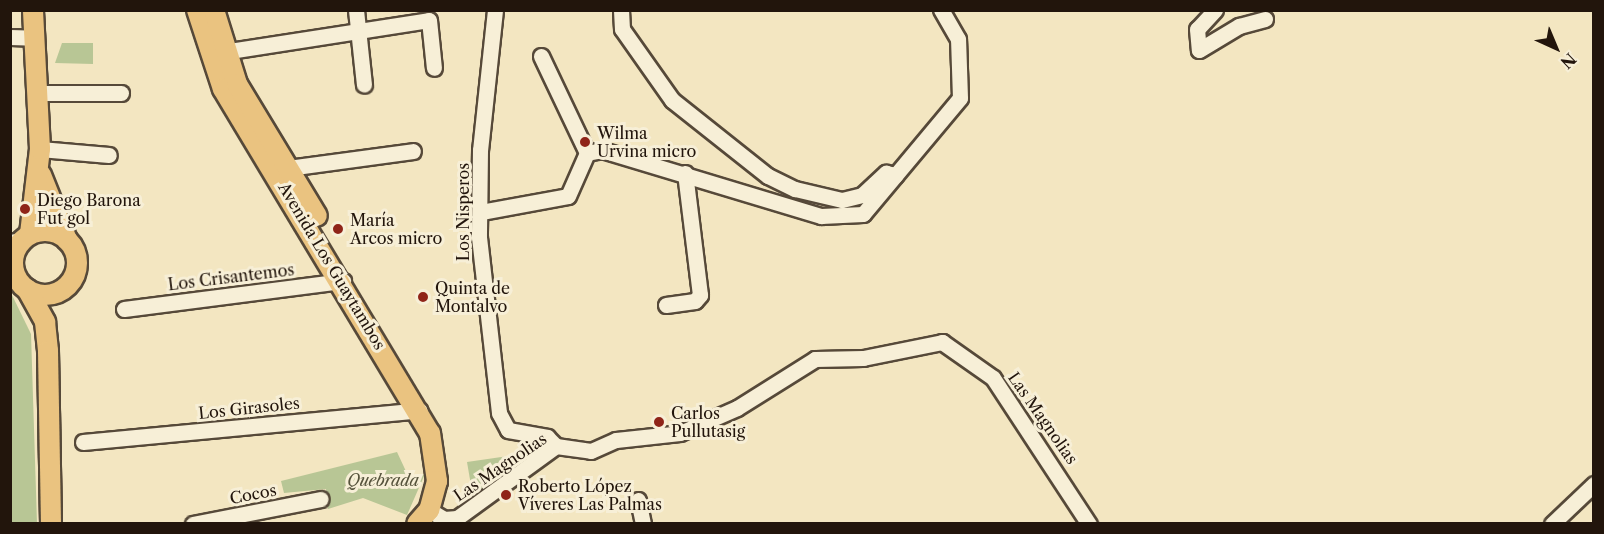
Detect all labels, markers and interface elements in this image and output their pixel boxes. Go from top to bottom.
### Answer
north arrow [1526,18,1586,78]
text: N [1557,49,1580,73]
place label: Wilma Urvina micro [597,123,696,161]
marker: Wilma Urvina micro [578,135,592,149]
street label: Los Nisperos [453,163,473,261]
street label: Avenida Los Guaytambos [274,179,390,353]
place label: Diego Barona Fut gol [37,190,141,228]
marker: Diego Barona Fut gol [18,202,32,216]
place label: María Arcos micro [350,210,442,248]
marker: María Arcos micro [331,222,345,236]
street label: Los Crisantemos [167,260,295,294]
place label: Quinta de Montalvo [435,278,510,316]
marker: Quinta de Montalvo [416,290,430,304]
street label: Las Magnolias [1004,368,1082,468]
street label: Los Girasoles [197,393,301,423]
place label: Carlos Pullutasig [671,403,745,441]
marker: Carlos Pullutasig [652,415,666,429]
street label: Las Magnolias [450,429,550,505]
park label: Quebrada [347,470,419,490]
place label: Roberto López Víveres Las Palmas [518,476,662,514]
street label: Cocos [228,480,278,508]
marker: Roberto López Víveres Las Palmas [499,488,513,502]

